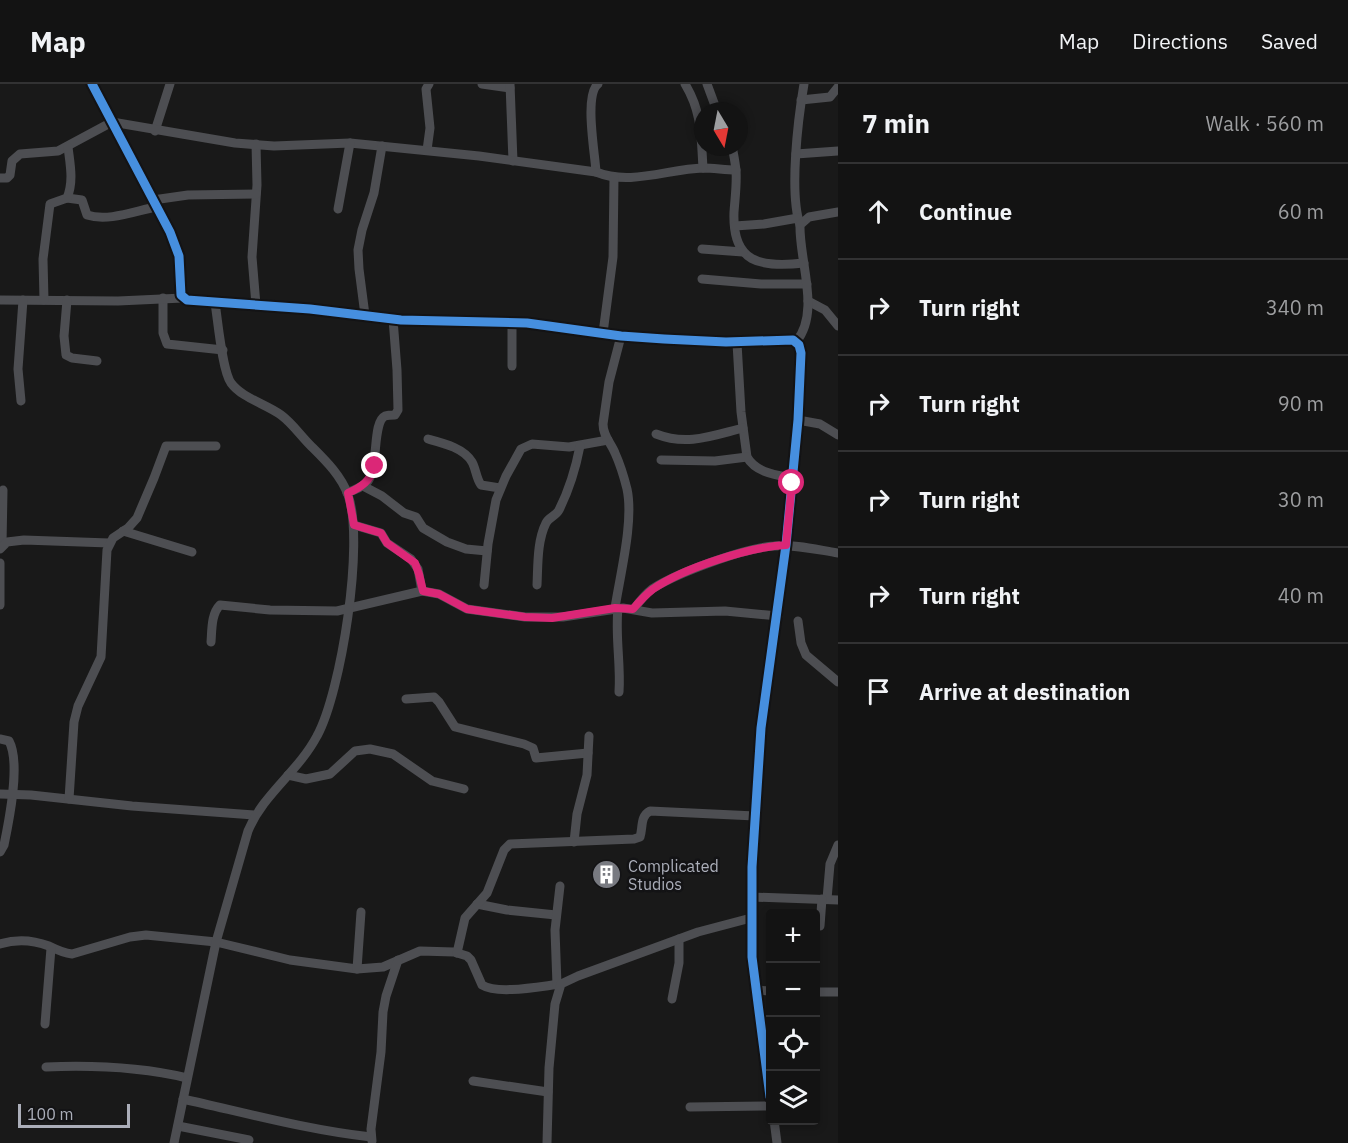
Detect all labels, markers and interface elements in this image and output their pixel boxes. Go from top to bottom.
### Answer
text: Map [30,23,86,60]
text: Map [1059,27,1099,55]
text: Directions [1132,27,1228,55]
text: Saved [1261,27,1318,55]
north arrow [694,102,748,156]
text: 7 min [862,106,930,140]
text: Walk · 560 m [1206,110,1324,137]
icon: ahead [862,195,895,228]
text: Continue [919,197,1012,226]
text: 60 m [1278,198,1324,225]
icon: right [862,291,895,324]
text: Turn right [919,293,1020,322]
text: 340 m [1266,294,1324,321]
icon: right [862,387,895,420]
text: Turn right [919,389,1020,418]
text: 90 m [1278,390,1324,417]
route end [361,452,387,478]
route start [778,469,804,495]
icon: right [862,483,895,516]
text: Turn right [919,485,1020,514]
text: 30 m [1278,486,1324,513]
icon: right [862,579,895,612]
text: Turn right [919,581,1020,610]
text: 40 m [1278,582,1324,609]
icon: arrive [862,675,895,708]
text: Arrive at destination [919,677,1130,706]
place label: Complicated Studios [628,856,719,894]
building icon: Complicated Studios [591,859,623,891]
map controls [766,909,820,1125]
button: + [766,909,820,963]
button: − [766,963,820,1017]
button: locate [766,1017,820,1071]
button: layers [766,1071,820,1125]
scale bar [18,1101,130,1128]
text: 100 m [27,1104,74,1124]

